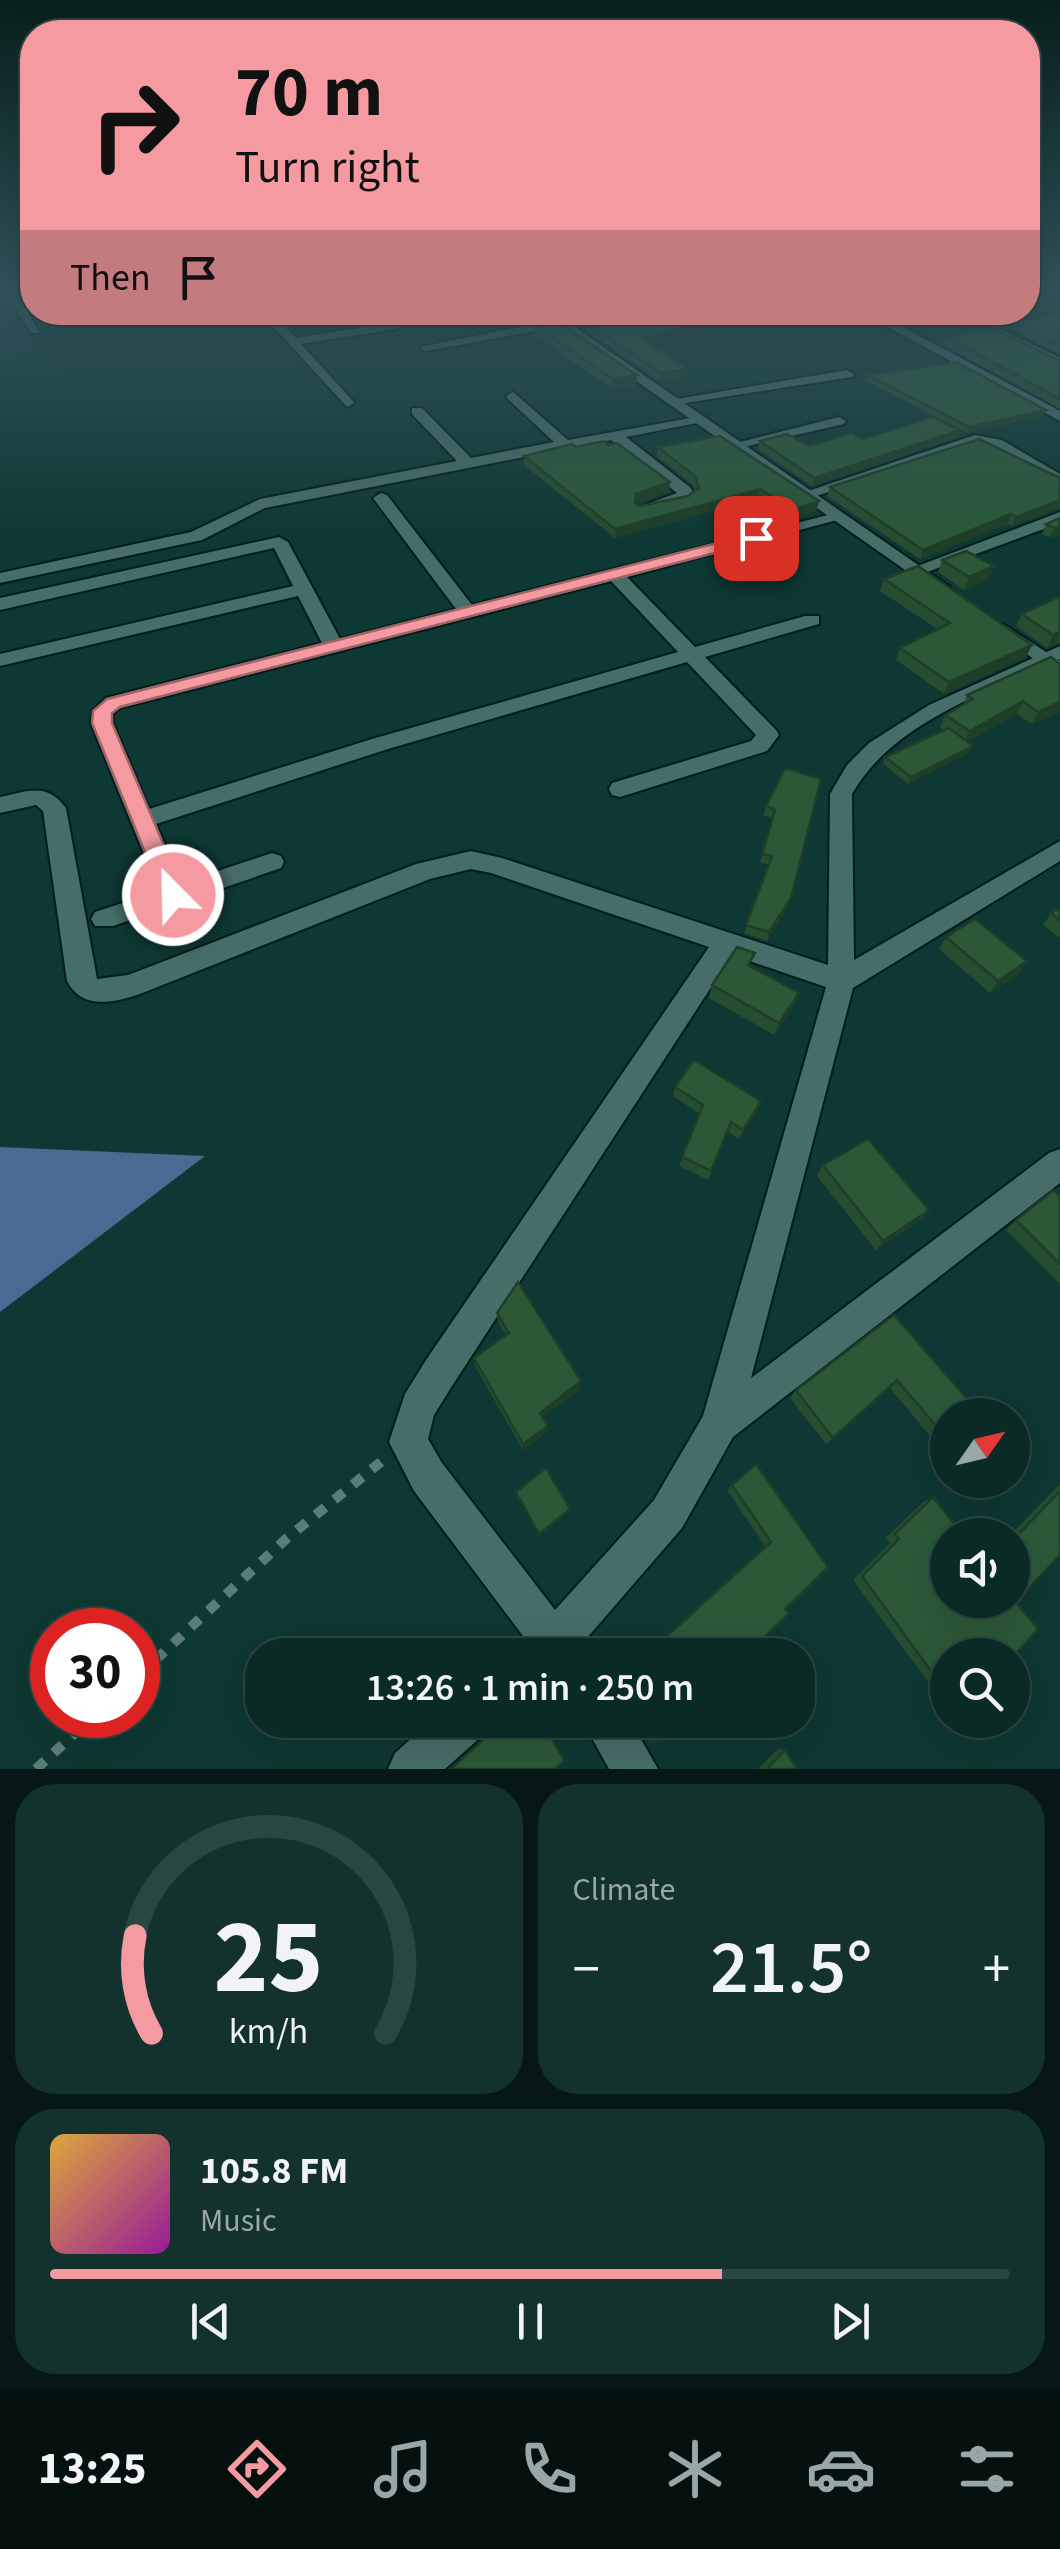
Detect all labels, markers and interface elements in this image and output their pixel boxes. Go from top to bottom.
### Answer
text: 70 m [235,43,383,143]
icon: right [70,60,200,190]
text: Turn right [235,136,420,200]
icon: arrive [171,250,226,305]
text: Then [70,251,151,305]
pin [714,496,799,581]
icon: arrive [729,511,784,566]
position arrow [121,843,225,947]
north arrow [930,1398,1030,1498]
map controls [930,1398,1030,1738]
button: sound [930,1518,1030,1618]
speed limit sign: 30 [30,1608,160,1738]
button: search [930,1638,1030,1738]
text: 13:26 · 1 min · 250 m [366,1661,694,1715]
text: Climate [573,1867,675,1913]
text: 25 [214,1885,324,2033]
text: 21.5° [710,1915,872,2022]
text: − [573,1931,600,2009]
text: + [983,1931,1010,2009]
text: km/h [229,2006,308,2057]
text: 105.8 FM [200,2144,348,2198]
text: Music [200,2198,277,2244]
icon: previous [183,2294,238,2349]
icon: pause [503,2294,558,2349]
icon: next [823,2294,878,2349]
icon: directions [222,2434,292,2504]
icon: music [368,2434,438,2504]
icon: phone [514,2434,584,2504]
icon: climate [660,2434,730,2504]
icon: car [806,2434,876,2504]
icon: filters [952,2434,1022,2504]
text: 13:25 [38,2437,147,2501]

